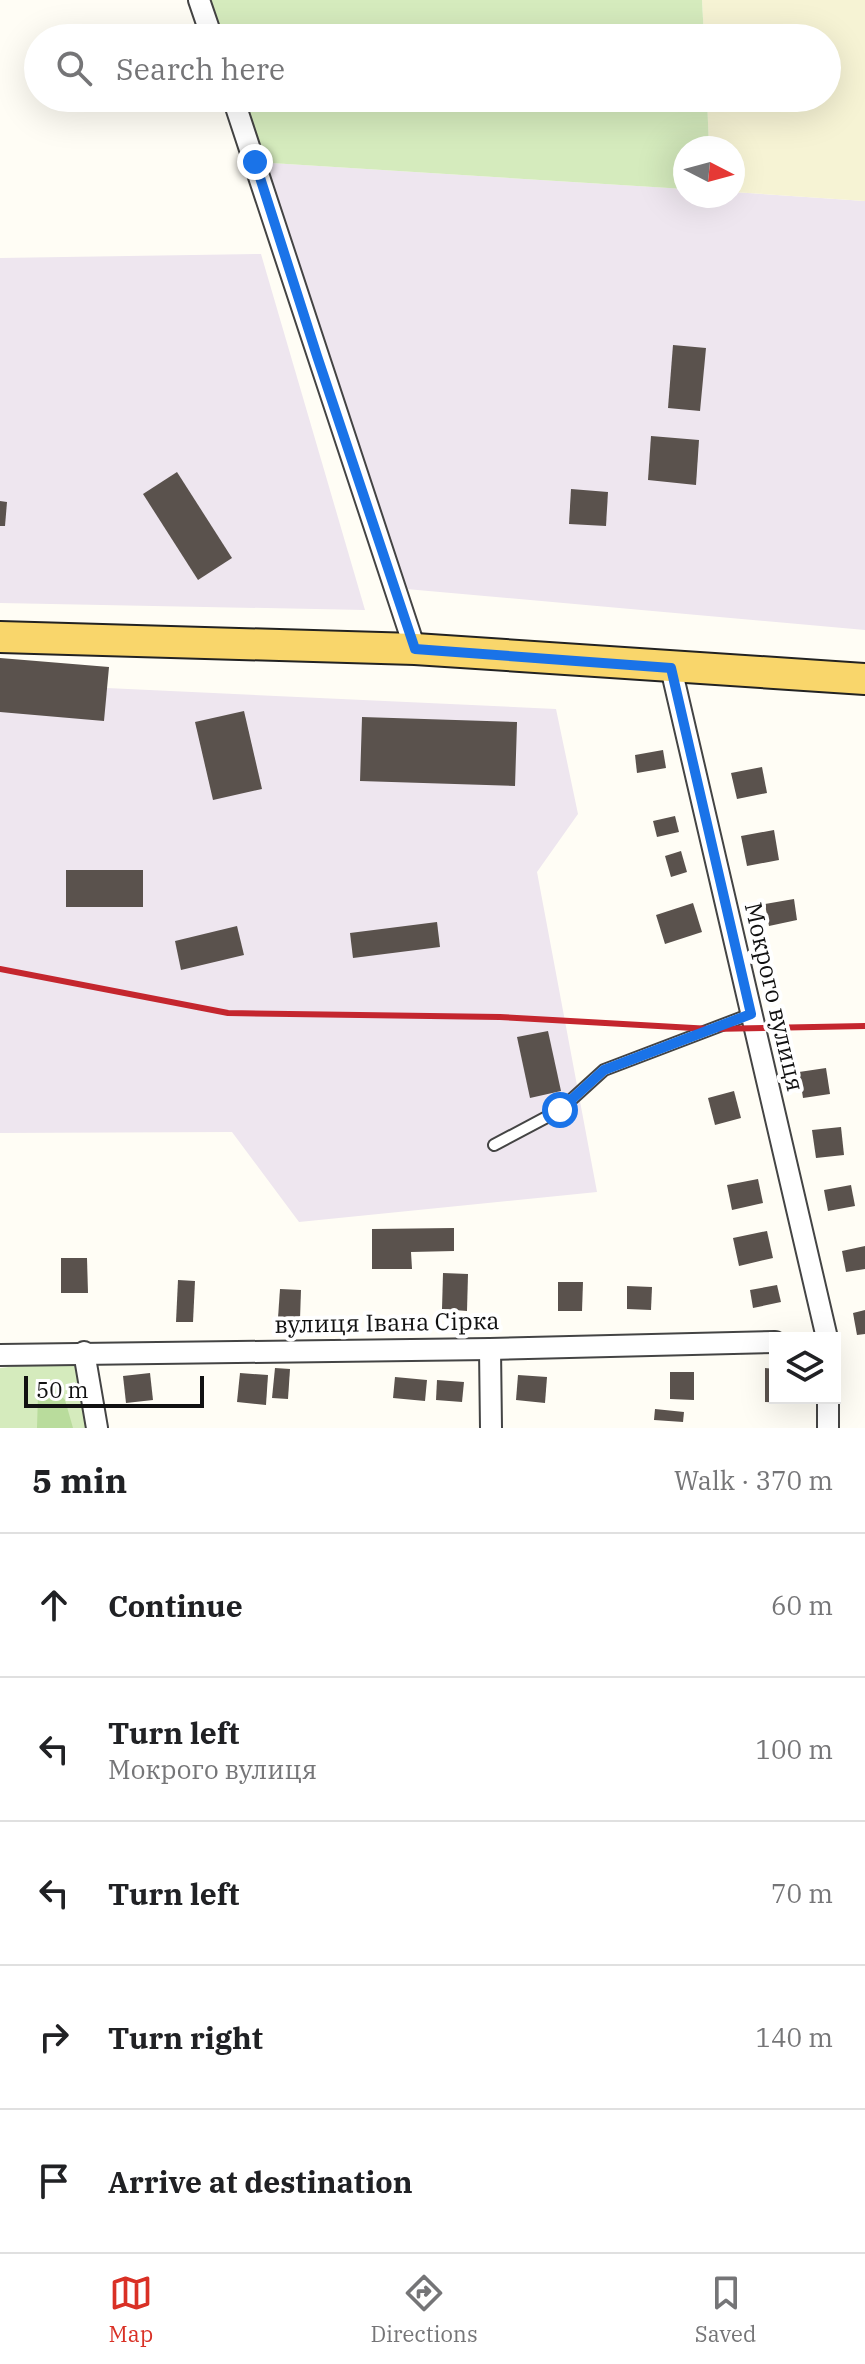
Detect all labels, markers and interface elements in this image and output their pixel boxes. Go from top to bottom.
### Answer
search box [24,24,841,112]
icon: search [52,46,96,90]
text: Search here [116,49,285,88]
north arrow [673,136,745,208]
route end [237,144,273,180]
street label: Мокрого вулиця [738,899,812,1094]
route start [542,1092,578,1128]
street label: вулиця Івана Сірка [274,1304,500,1340]
map controls [769,1332,841,1404]
button: layers [769,1332,841,1404]
scale bar [24,1372,204,1408]
text: 50 m [36,1375,88,1404]
text: 5 min [32,1458,127,1502]
text: Walk · 370 m [674,1463,833,1497]
icon: ahead [32,1583,76,1627]
text: Continue [108,1586,243,1625]
text: 60 m [771,1588,833,1622]
text: Turn left [108,1713,240,1752]
icon: left [32,1727,76,1771]
text: 100 m [755,1732,833,1766]
text: Мокрого вулиця [108,1752,317,1786]
icon: left [32,1871,76,1915]
text: Turn left [108,1874,240,1913]
text: 70 m [771,1876,833,1910]
icon: right [32,2015,76,2059]
text: Turn right [108,2018,263,2057]
text: 140 m [755,2020,833,2054]
icon: arrive [32,2159,76,2203]
text: Arrive at destination [108,2162,413,2201]
tab: Map [109,2271,153,2348]
tab: Directions [370,2271,478,2348]
tab: Saved [695,2271,756,2348]

